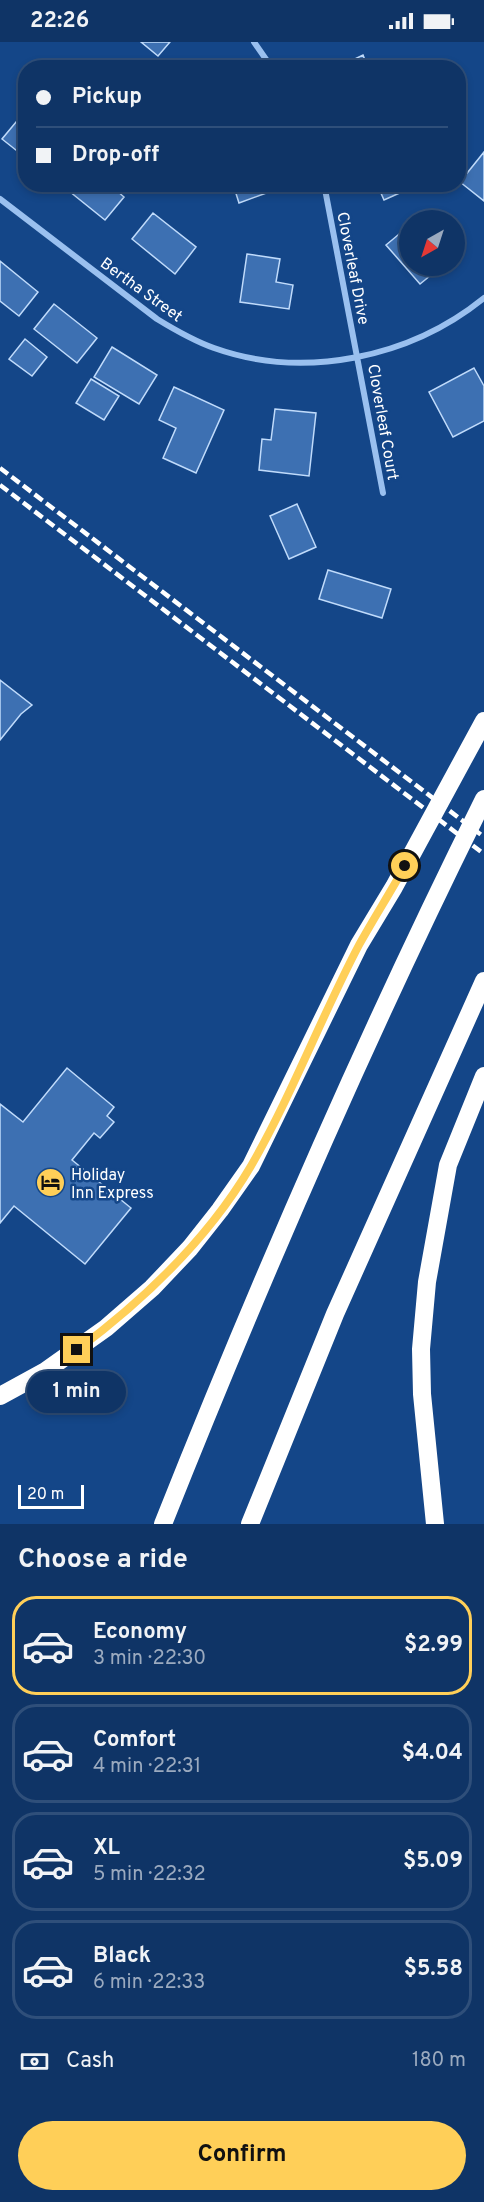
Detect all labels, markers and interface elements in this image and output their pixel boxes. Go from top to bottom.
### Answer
text: 22:26 [30,8,89,35]
text: Pickup [72,84,142,111]
text: Drop-off [72,142,159,169]
street label: Cloverleaf Drive [331,210,373,327]
north arrow [399,210,465,276]
map controls [399,210,465,276]
street label: Bertha Street [96,254,186,327]
street label: Cloverleaf Court [362,363,402,482]
route start [391,852,418,879]
place label: Holiday Inn Express [71,1166,154,1204]
hotel icon: Holiday Inn Express [34,1167,66,1199]
route end [63,1336,90,1363]
callout: 1 min [28,1371,127,1413]
text: 1 min [52,1379,101,1405]
scale bar [18,1482,84,1510]
text: 20 m [27,1485,64,1505]
text: Choose a ride [18,1543,188,1577]
icon: car [21,1619,75,1673]
text: Economy [93,1619,187,1646]
text: $2.99 [404,1632,463,1659]
text: 3 min · 22:30 [93,1646,206,1672]
icon: car [21,1727,75,1781]
text: Comfort [93,1727,176,1754]
text: $4.04 [402,1740,463,1767]
text: 4 min · 22:31 [93,1754,201,1780]
icon: car [21,1835,75,1889]
text: XL [93,1835,120,1862]
text: $5.09 [403,1848,463,1875]
text: 5 min · 22:32 [93,1862,206,1888]
icon: car [21,1943,75,1997]
text: Black [93,1943,151,1970]
text: $5.58 [404,1956,463,1983]
text: 6 min · 22:33 [93,1970,205,1996]
icon: cash [18,2045,51,2078]
text: Cash [66,2048,115,2075]
text: 180 m [412,2048,466,2074]
button: Confirm [18,2121,466,2190]

